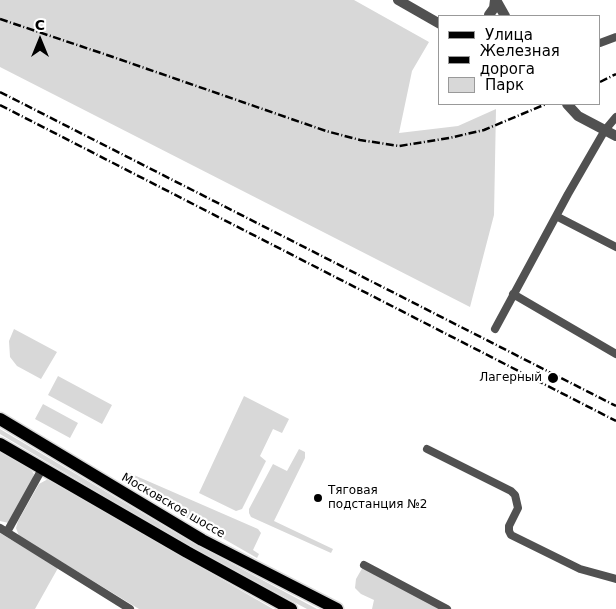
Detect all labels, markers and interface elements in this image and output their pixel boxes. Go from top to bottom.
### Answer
north arrow [15,15,65,65]
legend [438,15,601,105]
text: С [35,17,45,33]
text: Улица [485,26,533,44]
text: Железная дорога [480,42,560,78]
text: Парк [485,76,524,94]
place label: Лагерный [479,371,542,385]
marker: Лагерный [546,371,560,385]
street label: Московское шоссе [119,470,227,542]
place label: Тяговая подстанция №2 [328,484,427,512]
marker: Тяговая подстанция №2 [312,492,324,504]

